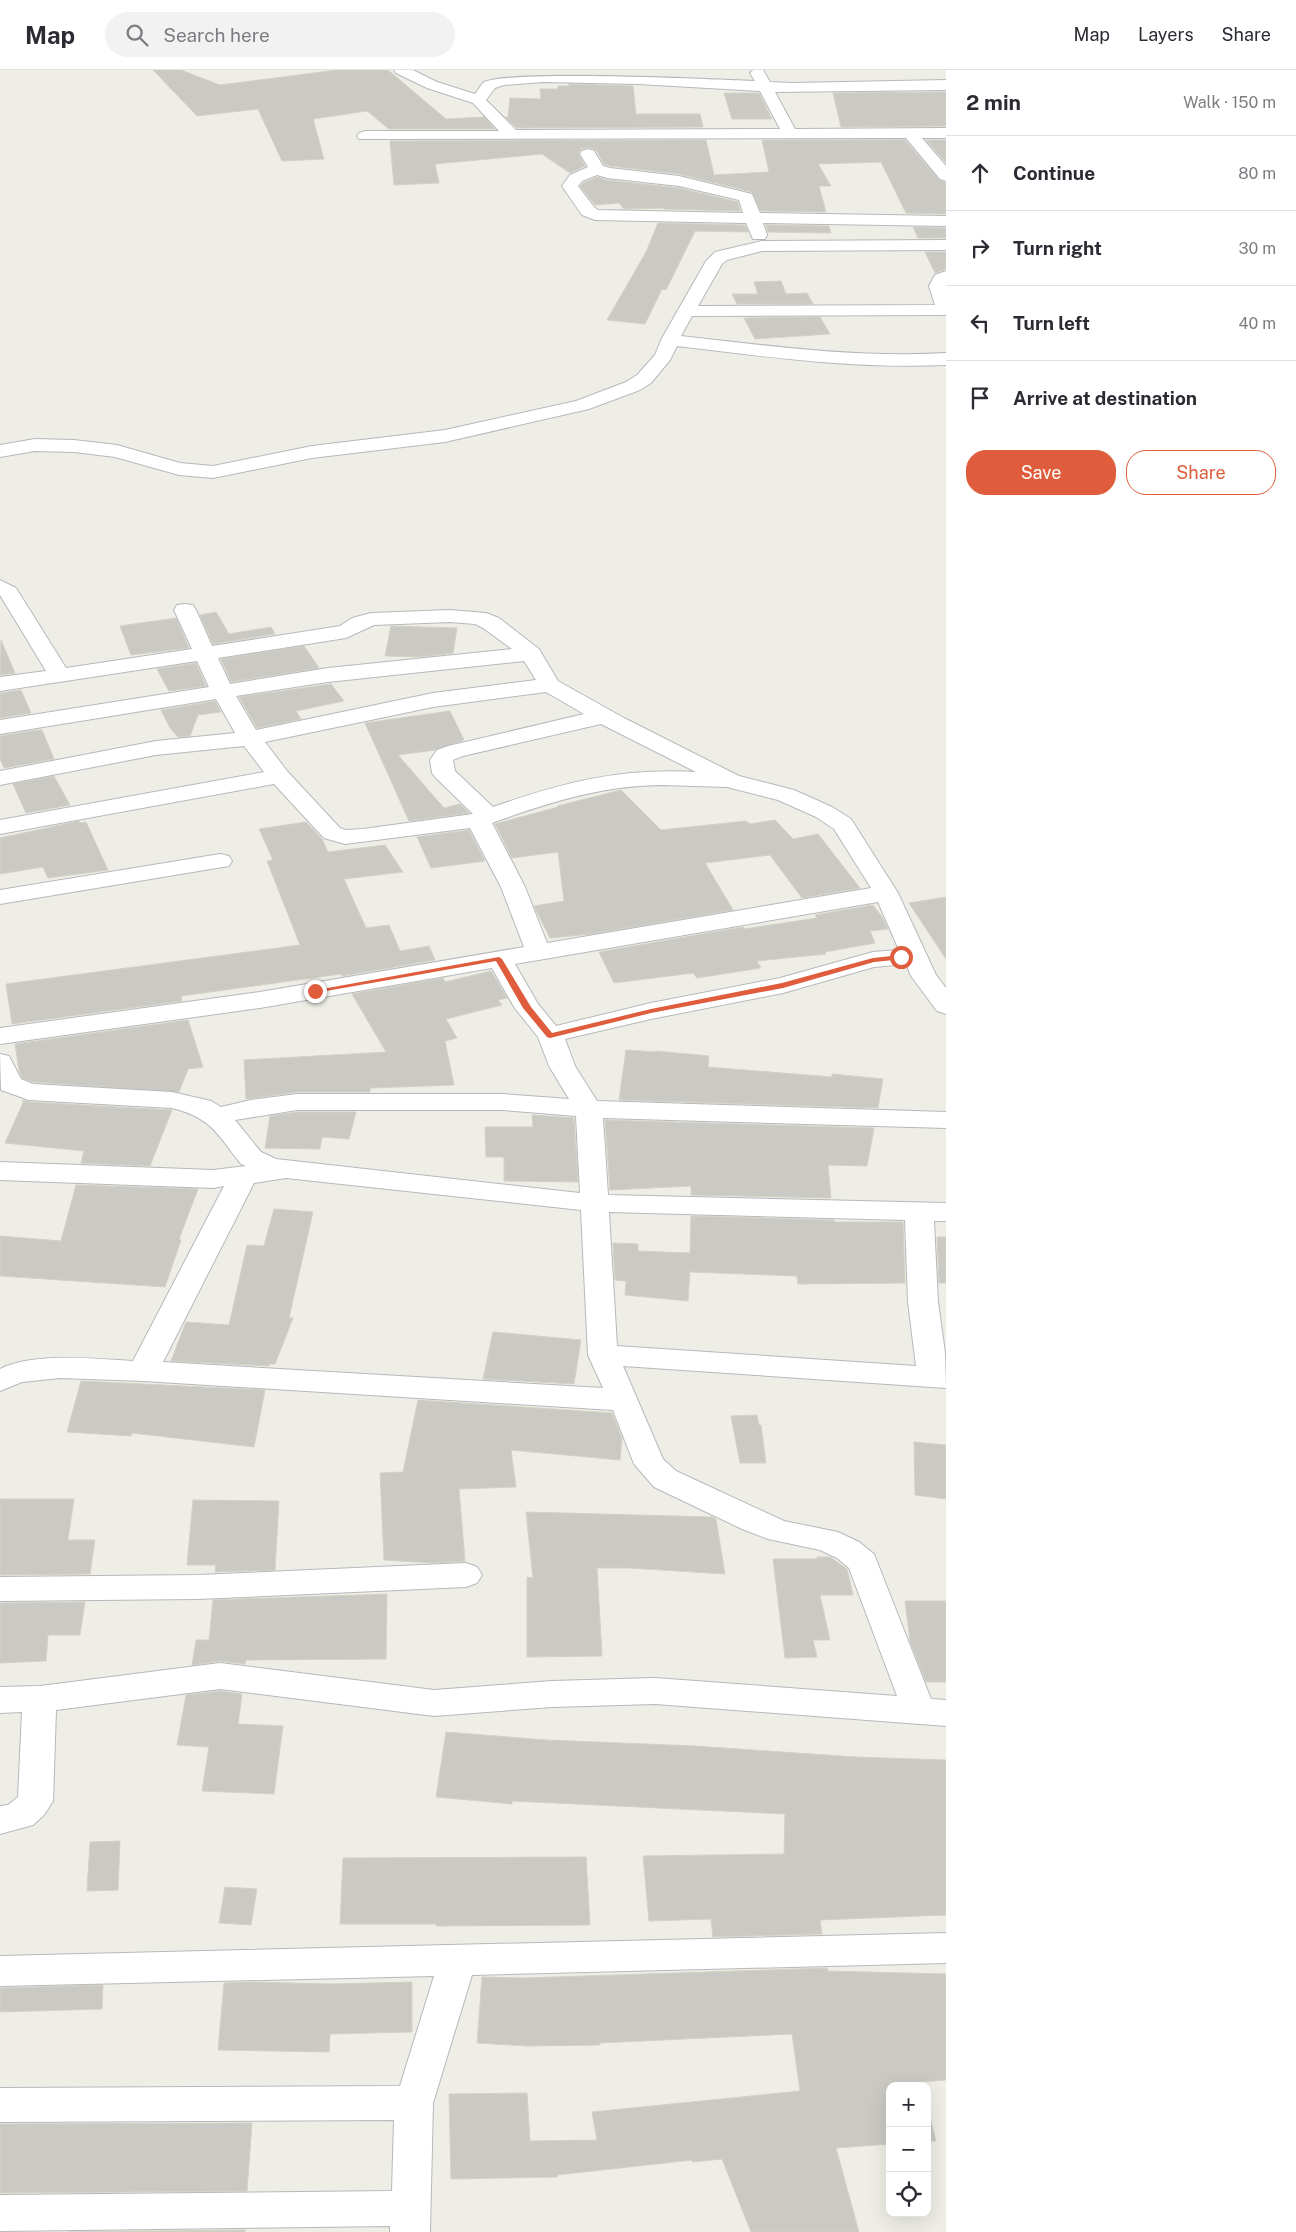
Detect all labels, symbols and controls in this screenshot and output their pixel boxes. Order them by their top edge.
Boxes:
search box [105,12,455,57]
text: Map [25,21,75,49]
icon: search [123,21,151,49]
text: Search here [163,24,270,46]
text: Map [1074,24,1110,45]
text: Layers [1138,24,1194,45]
text: Share [1222,24,1271,45]
text: 2 min [966,90,1021,115]
text: Walk · 150 m [1183,93,1276,112]
icon: ahead [966,159,994,187]
text: Continue [1013,162,1095,184]
text: 80 m [1238,164,1276,183]
icon: right [966,234,994,262]
text: Turn right [1013,237,1102,259]
text: 30 m [1239,239,1276,258]
icon: left [966,309,994,337]
text: Turn left [1013,312,1090,334]
text: 40 m [1238,314,1276,333]
icon: arrive [966,384,994,412]
text: Arrive at destination [1013,387,1197,409]
button: Save [966,450,1116,495]
button: Share [1126,450,1276,495]
route start [890,946,913,969]
route end [304,980,327,1003]
map controls [886,2082,931,2217]
button: + [886,2082,931,2127]
button: − [886,2127,931,2172]
button: locate [886,2172,931,2217]

